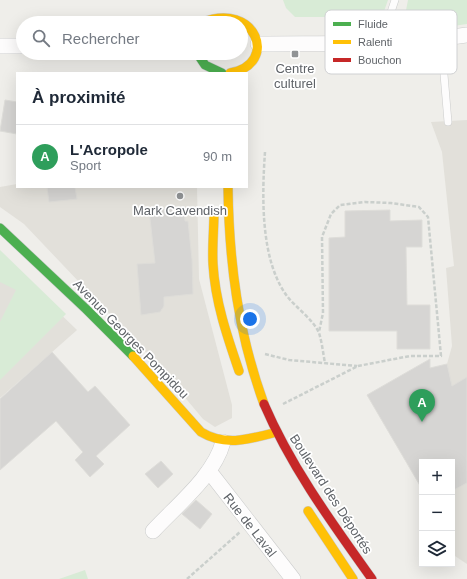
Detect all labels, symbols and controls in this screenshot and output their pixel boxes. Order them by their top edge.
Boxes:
legend [325,10,457,74]
search box [16,16,248,60]
text: Fluide [358,18,388,30]
icon: search [30,27,52,49]
text: Rechercher [62,30,140,47]
text: Ralenti [358,36,392,48]
marker: Centre culturel [290,49,300,59]
text: Bouchon [358,54,401,66]
place label: Centre culturel [274,61,316,91]
text: À proximité [32,88,126,107]
text: L'Acropole [70,141,148,158]
text: A [40,149,50,164]
text: 90 m [203,149,232,164]
text: Sport [70,158,101,173]
marker: Mark Cavendish [175,191,185,201]
place label: Mark Cavendish [133,203,227,218]
street label: Avenue Georges Pompidou [70,276,192,402]
your location [240,309,260,329]
pin: A [409,389,435,422]
street label: Boulevard des Déportés [287,431,376,557]
map controls [419,459,455,567]
button: + [419,459,455,495]
street label: Rue de Laval [221,490,280,560]
button: − [419,495,455,531]
button: layers [419,531,455,567]

